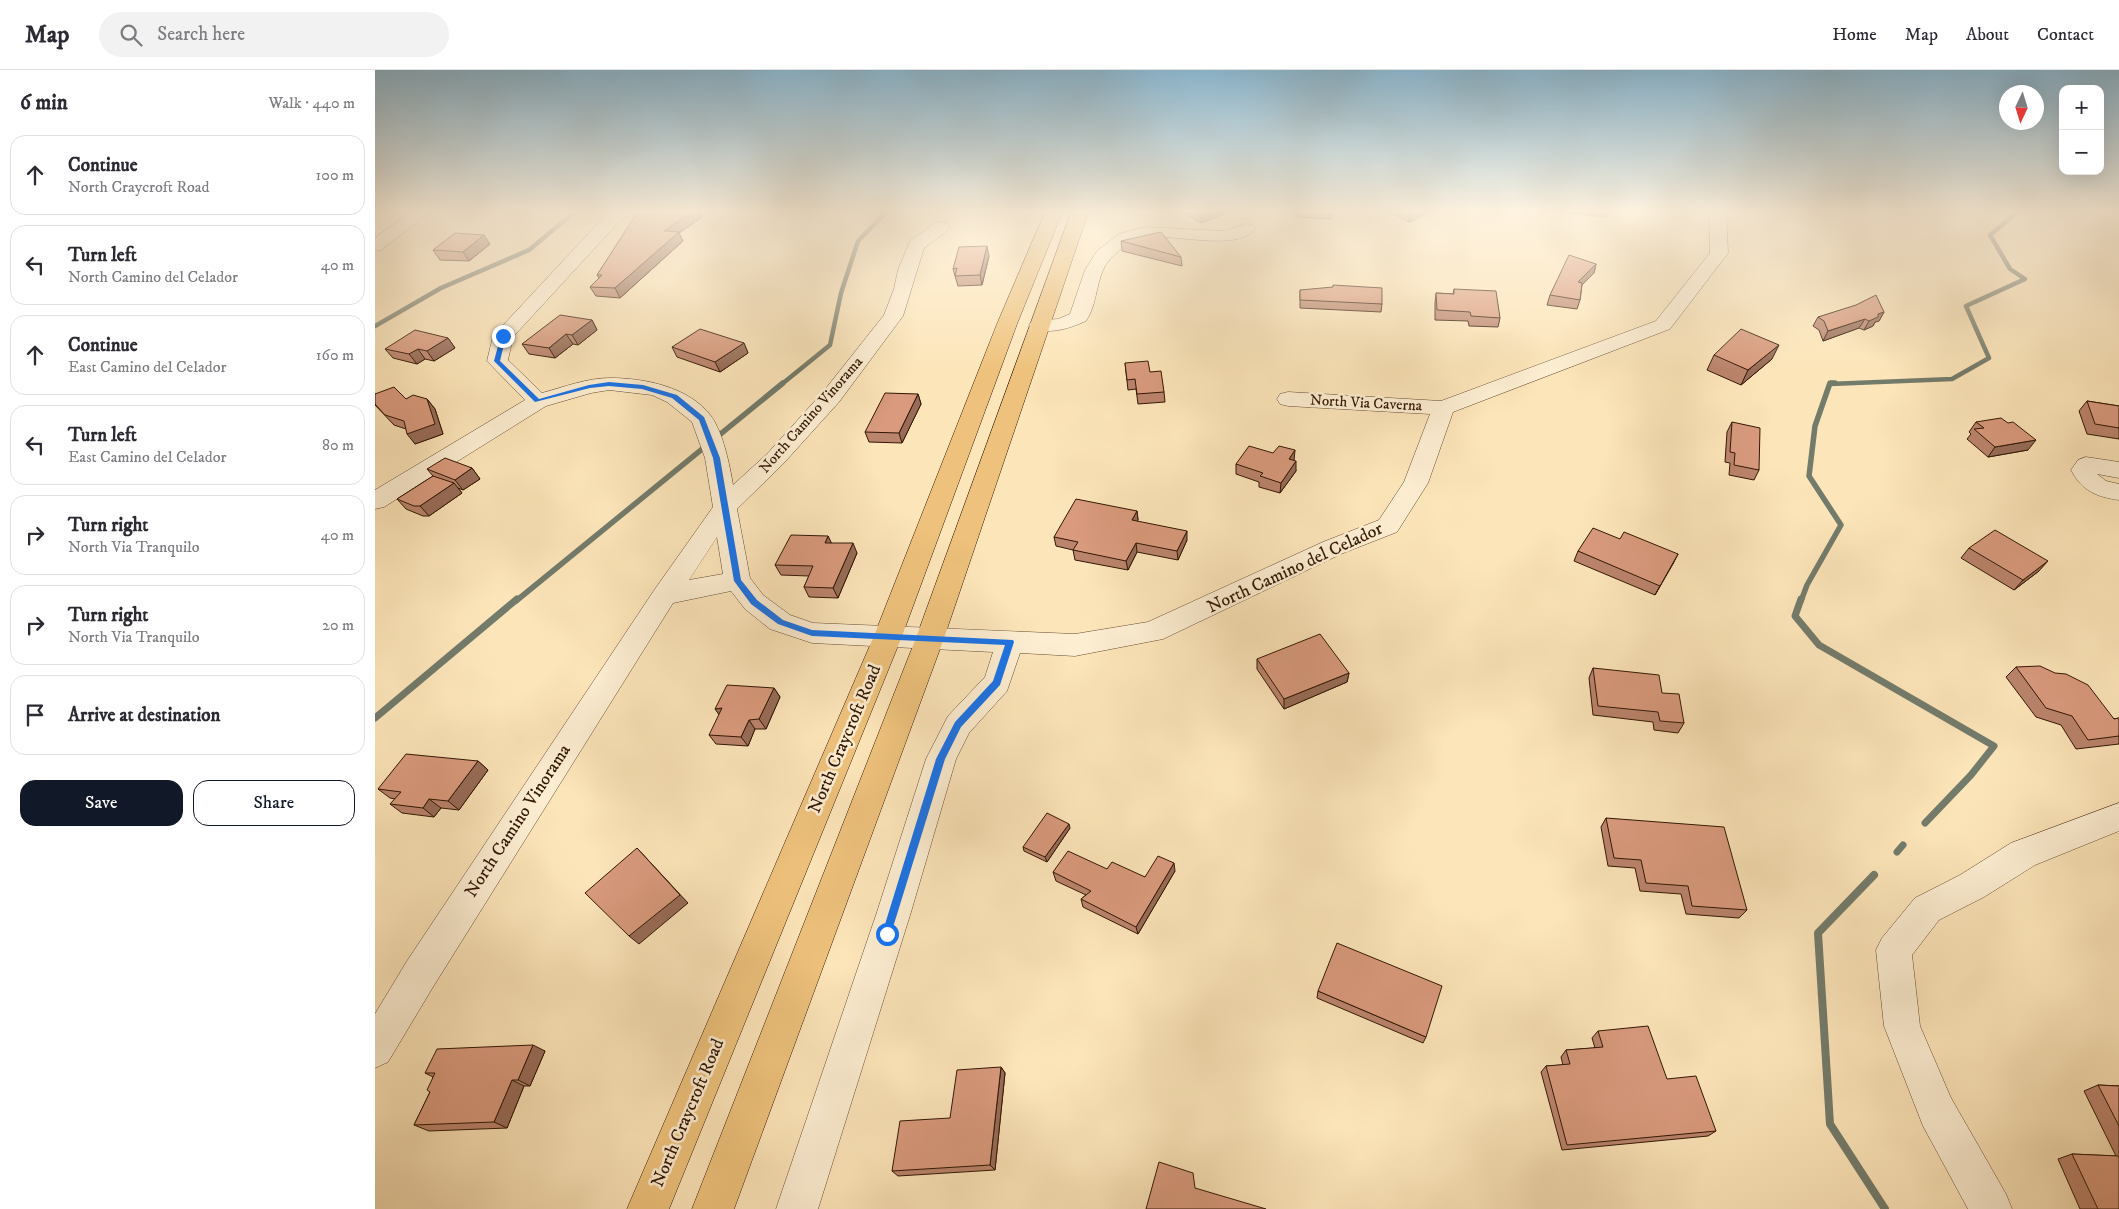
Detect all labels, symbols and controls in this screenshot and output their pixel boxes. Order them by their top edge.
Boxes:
search box [99,12,449,57]
text: Map [25,20,69,50]
icon: search [117,21,145,49]
text: Search here [157,23,245,46]
text: Home [1832,24,1877,46]
text: Map [1905,24,1938,46]
text: About [1966,24,2009,46]
text: Contact [2037,24,2094,46]
north arrow [1999,85,2044,130]
map controls [2059,85,2104,175]
button: + [2059,85,2104,130]
text: 6 min [20,90,68,116]
text: Walk · 440 m [269,93,355,113]
button: − [2059,130,2104,175]
text: Continue [68,154,138,177]
icon: ahead [21,161,49,189]
text: 100 m [316,165,354,185]
text: North Craycroft Road [68,177,210,197]
text: Turn left [68,244,137,267]
icon: left [21,251,49,279]
text: 40 m [321,255,354,275]
text: North Camino del Celador [68,267,238,287]
route end [492,325,515,348]
text: Continue [68,334,138,357]
icon: ahead [21,341,49,369]
text: 160 m [316,345,354,365]
street label: North Camino Vinorama [755,352,867,477]
text: East Camino del Celador [68,357,227,377]
street label: North Via Caverna [1309,391,1423,415]
text: Turn left [68,424,137,447]
icon: left [21,431,49,459]
text: 80 m [322,435,354,455]
text: East Camino del Celador [68,447,227,467]
text: Turn right [68,514,148,537]
street label: North Camino del Celador [1204,518,1387,618]
icon: right [21,521,49,549]
text: 40 m [321,525,354,545]
text: North Via Tranquilo [68,537,200,557]
text: Turn right [68,604,148,627]
icon: right [21,611,49,639]
text: 20 m [322,615,354,635]
text: North Via Tranquilo [68,627,200,647]
street label: North Craycroft Road [804,661,886,817]
icon: arrive [21,701,49,729]
text: Arrive at destination [68,704,220,727]
street label: North Camino Vinorama [460,740,576,902]
button: Save [20,780,183,826]
button: Share [193,780,355,826]
route start [876,923,899,946]
street label: North Craycroft Road [647,1035,729,1191]

